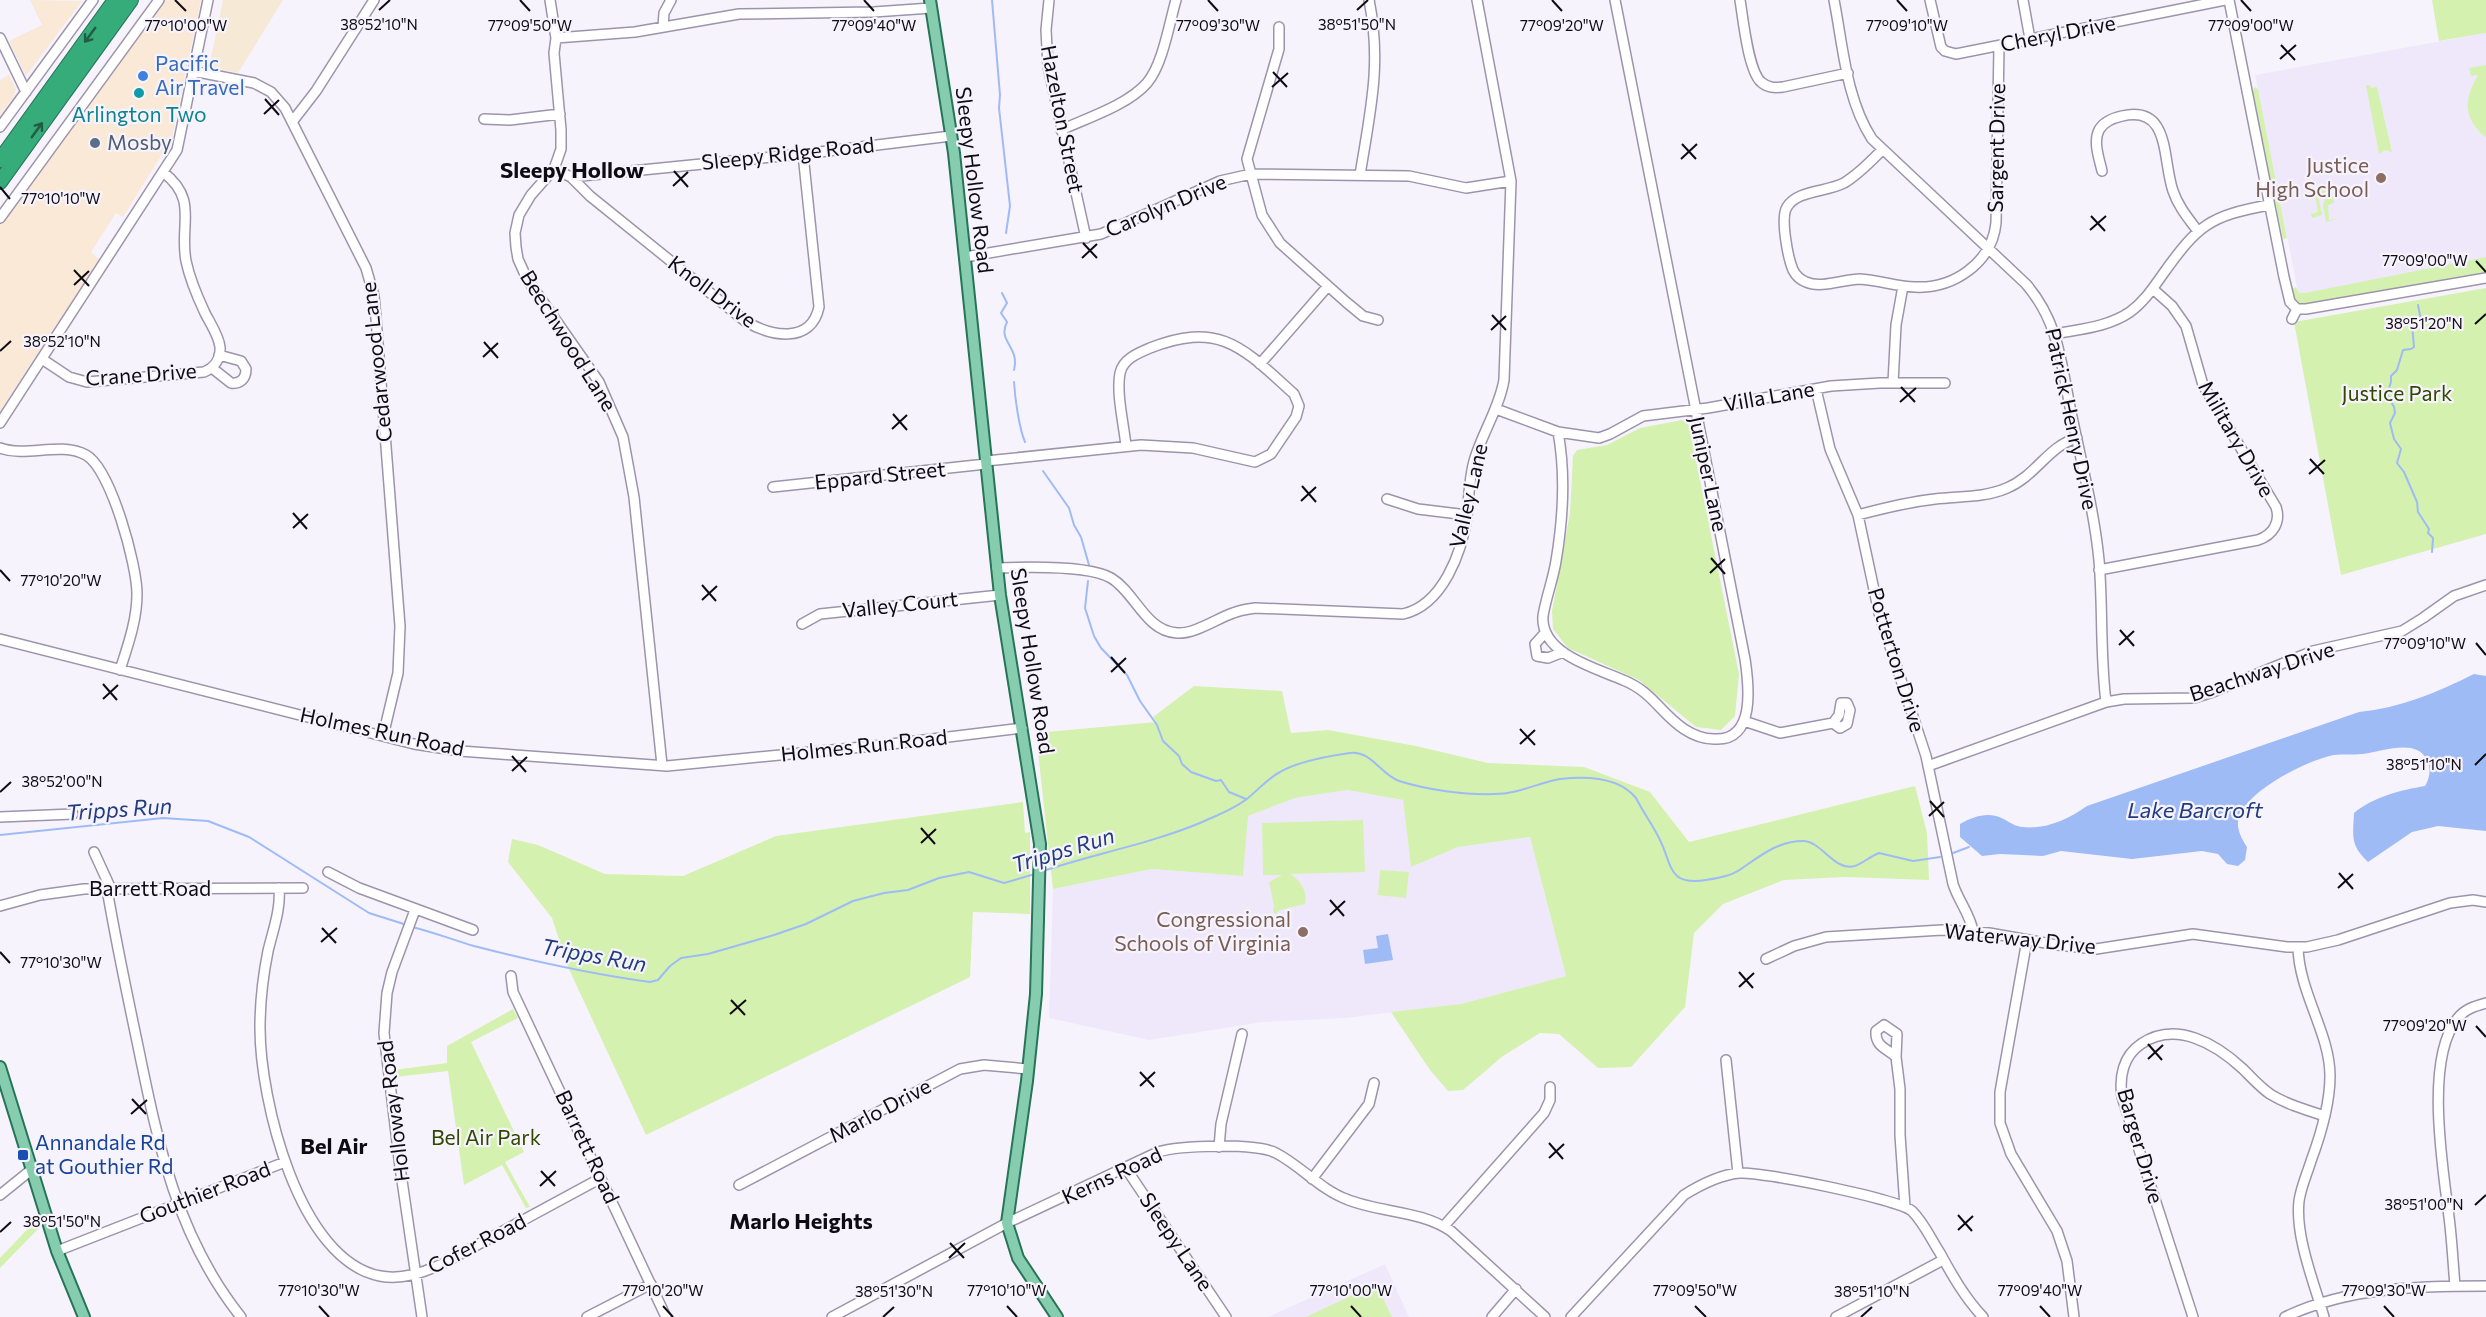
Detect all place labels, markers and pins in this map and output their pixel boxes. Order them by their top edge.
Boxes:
place label: Pacific Air Travel [155,50,245,99]
marker: Pacific Air Travel [136,69,150,83]
marker: Arlington Two [132,86,146,100]
place label: Arlington Two [71,101,207,126]
place label: Mosby [107,129,172,154]
marker: Mosby [88,136,102,150]
place label: Justice High School [2255,152,2369,201]
marker: Justice High School [2374,171,2388,185]
place label: Congressional Schools of Virginia [1114,906,1291,955]
marker: Congressional Schools of Virginia [1296,925,1310,939]
place label: Annandale Rd at Gouthier Rd [35,1129,173,1178]
marker: Annandale Rd at Gouthier Rd [16,1148,30,1162]

